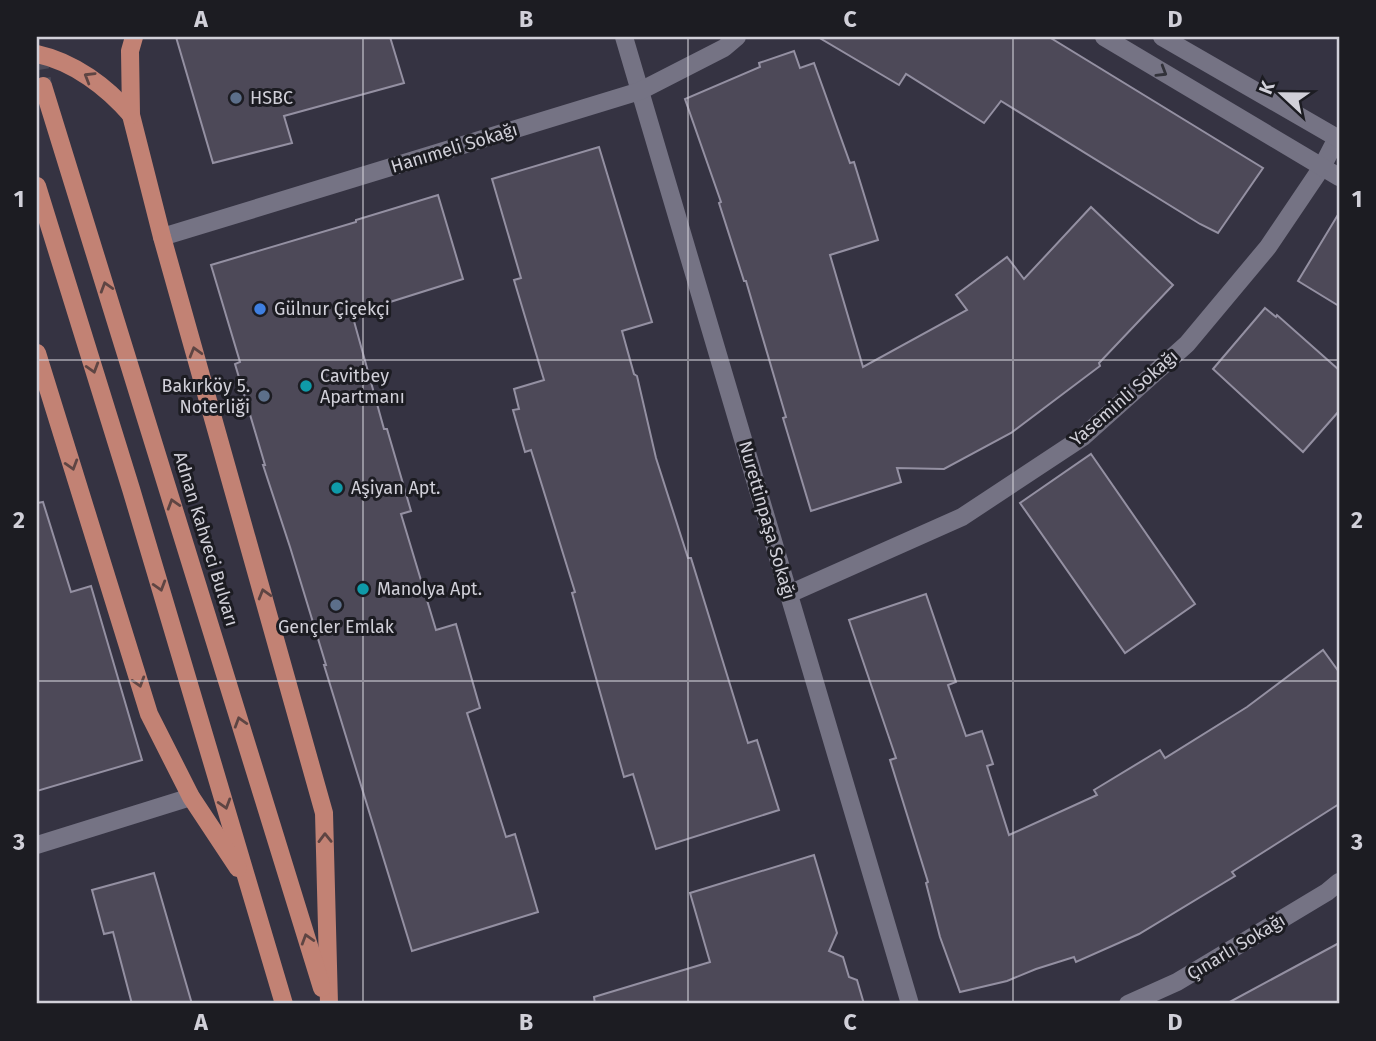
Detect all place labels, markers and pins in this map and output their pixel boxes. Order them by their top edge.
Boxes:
place label: HSBC [250,87,293,109]
marker: HSBC [228,90,244,106]
place label: Gülnur Çiçekçi [274,298,390,320]
marker: Gülnur Çiçekçi [252,301,268,317]
place label: Cavitbey Apartmanı [320,365,405,408]
place label: Bakırköy 5. Noterliği [162,375,250,418]
marker: Cavitbey Apartmanı [298,378,314,394]
marker: Bakırköy 5. Noterliği [256,388,272,404]
place label: Aşiyan Apt. [351,477,440,499]
marker: Aşiyan Apt. [329,480,345,496]
place label: Manolya Apt. [377,578,482,600]
marker: Manolya Apt. [355,581,371,597]
marker: Gençler Emlak [328,597,344,613]
place label: Gençler Emlak [278,616,395,638]

